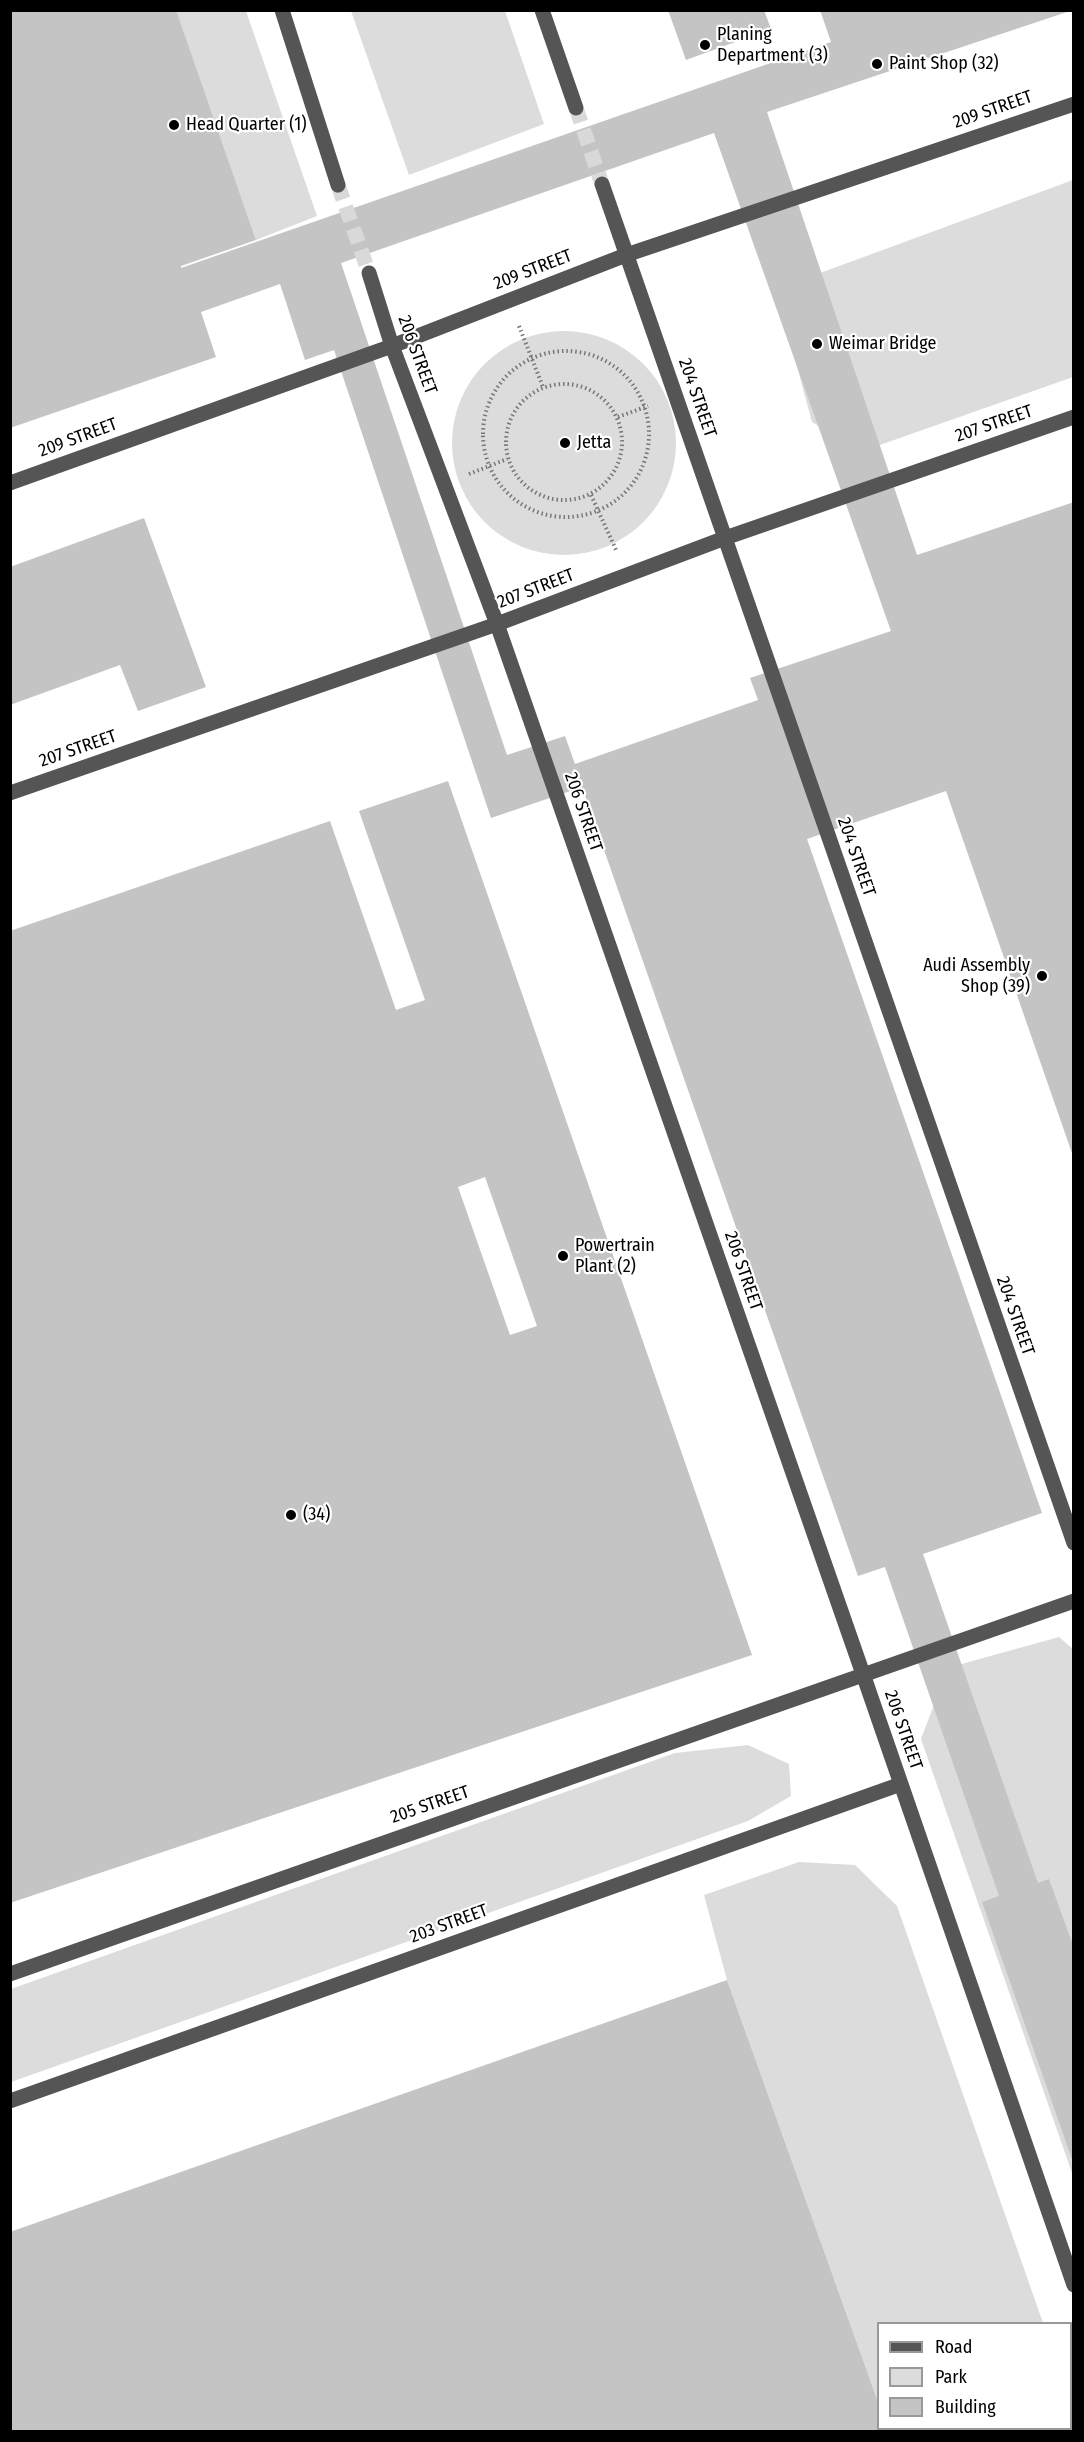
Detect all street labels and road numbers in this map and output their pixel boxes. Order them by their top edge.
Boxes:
street label: 209 STREET [951,86,1035,134]
street label: 209 STREET [491,245,575,295]
street label: 206 STREET [393,313,441,397]
street label: 204 STREET [673,356,721,440]
street label: 207 STREET [952,401,1036,447]
street label: 209 STREET [36,414,120,462]
street label: 207 STREET [495,565,577,613]
street label: 207 STREET [36,726,120,772]
street label: 206 STREET [559,770,607,854]
street label: 204 STREET [832,815,880,899]
street label: 206 STREET [719,1229,767,1313]
street label: 204 STREET [991,1274,1039,1358]
street label: 206 STREET [879,1688,927,1772]
street label: 205 STREET [388,1781,472,1829]
street label: 203 STREET [407,1900,491,1948]

